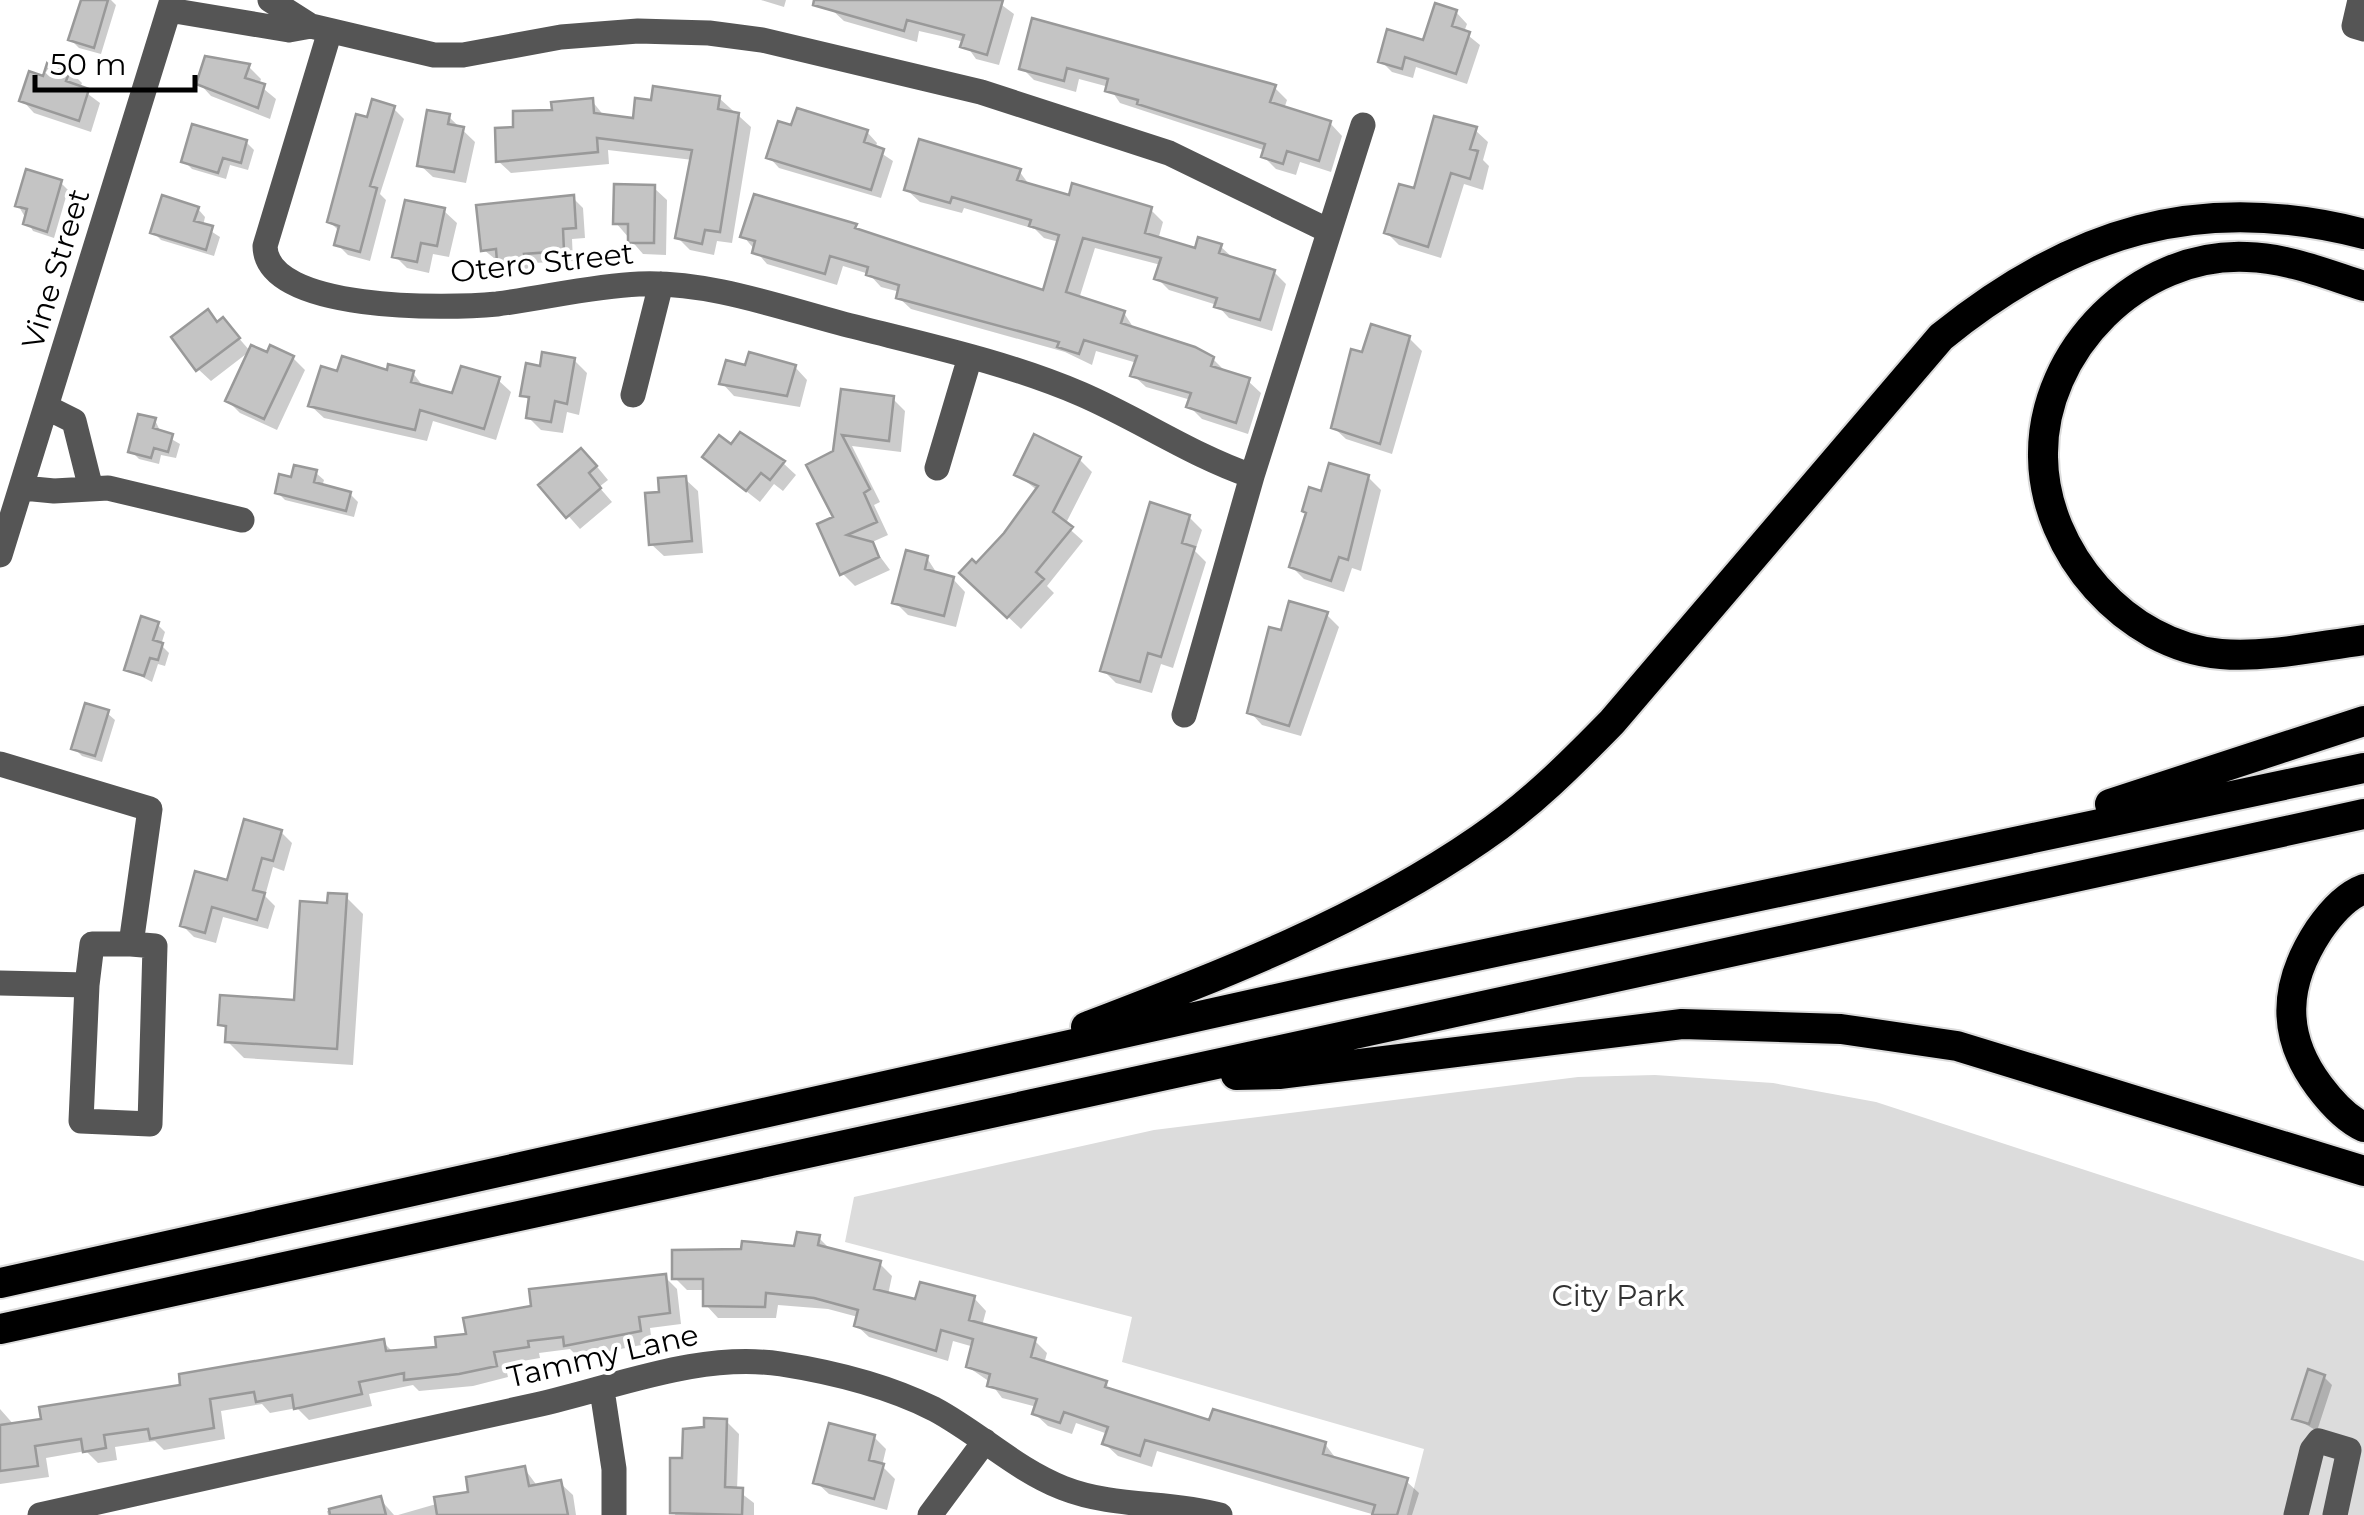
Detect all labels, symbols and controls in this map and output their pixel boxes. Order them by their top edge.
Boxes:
scale bar [35,30,195,92]
text: 50 m [50,46,127,83]
street label: Vine Street [14,184,97,353]
street label: Otero Street [448,234,635,291]
park label: City Park [1552,1277,1684,1314]
street label: Tammy Lane [504,1316,702,1395]

